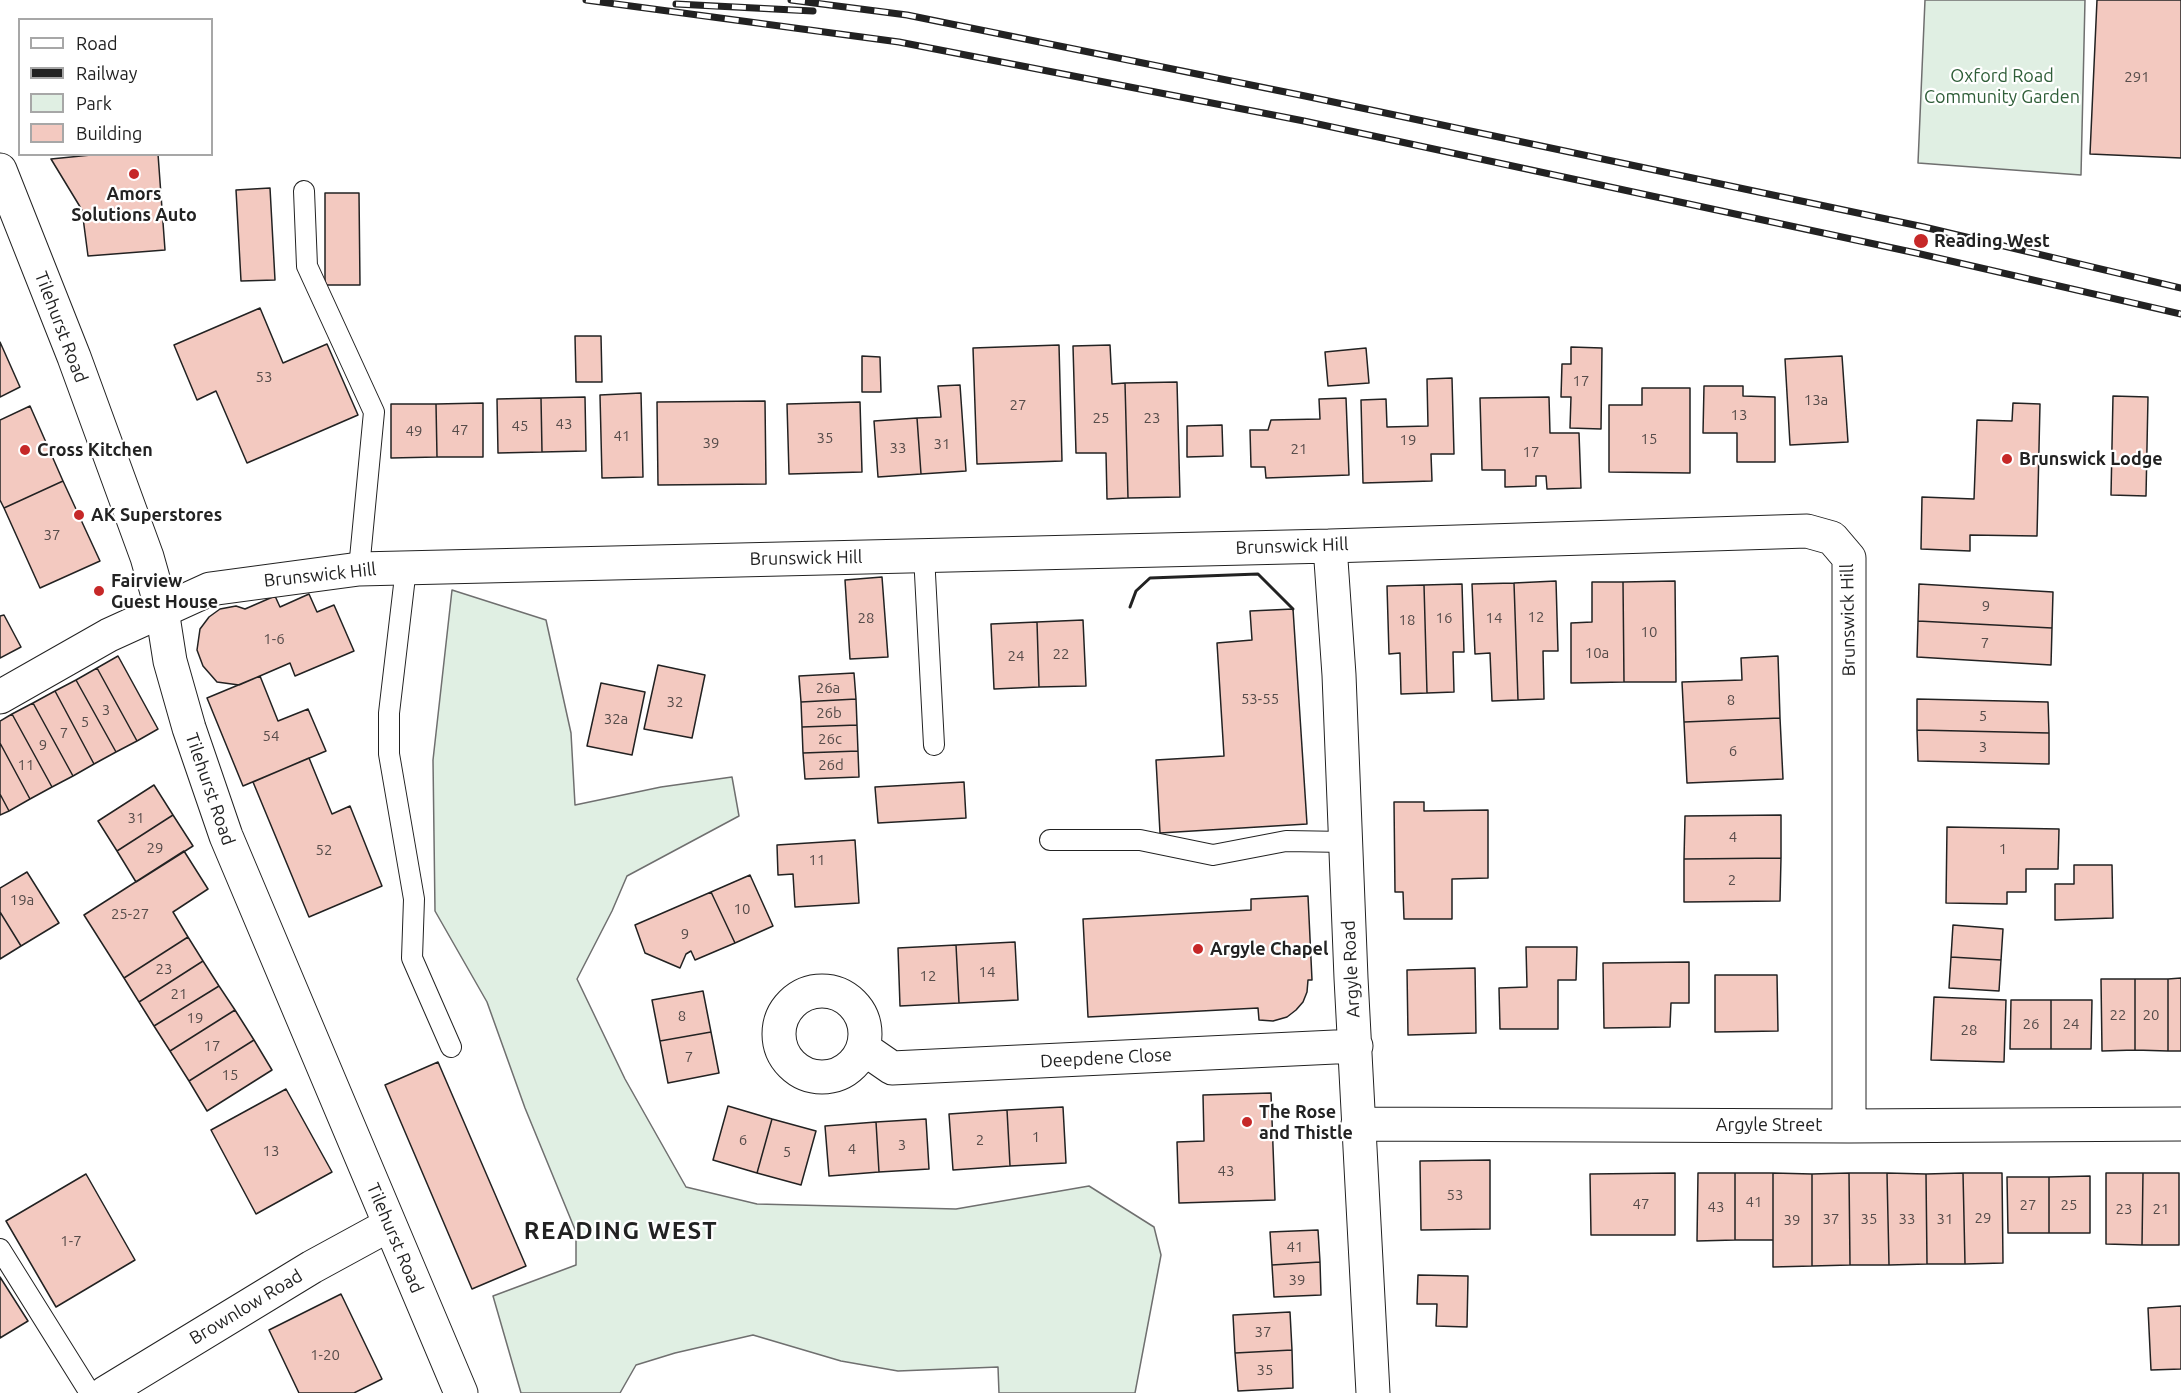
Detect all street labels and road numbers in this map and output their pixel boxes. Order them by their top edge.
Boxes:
street label: Tilehurst Road [30,268,92,386]
street label: Brunswick Hill [1235,533,1349,559]
street label: Brunswick Hill [749,546,863,570]
street label: Brunswick Hill [263,558,377,592]
street label: Brunswick Hill [1836,563,1860,677]
street label: Tilehurst Road [181,730,239,848]
street label: Argyle Road [1338,920,1364,1018]
street label: Deepdene Close [1040,1044,1172,1072]
street label: Argyle Street [1716,1114,1822,1136]
street label: Tilehurst Road [362,1180,428,1296]
street label: Brownlow Road [186,1265,306,1349]

